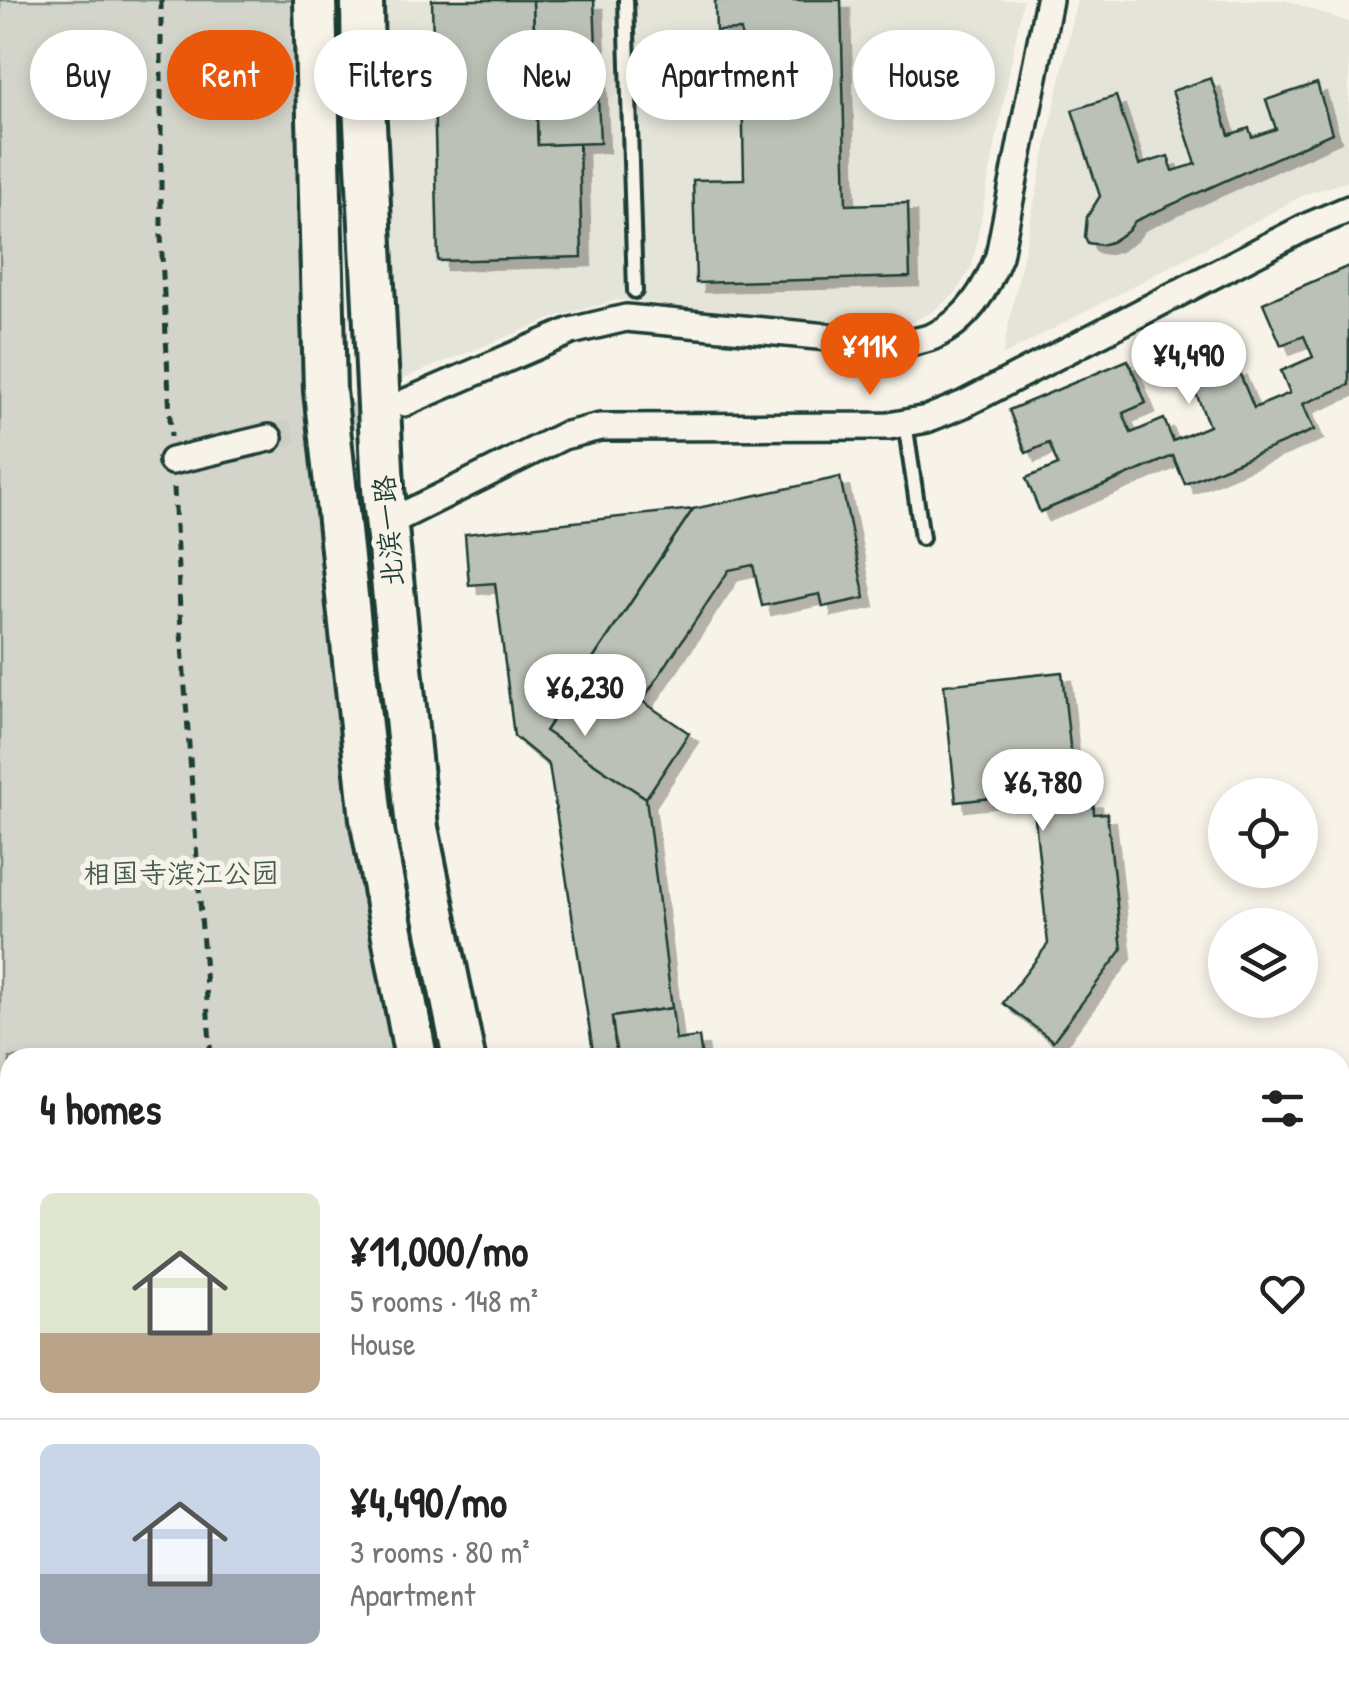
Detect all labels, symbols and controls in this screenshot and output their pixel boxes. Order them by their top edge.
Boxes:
chip: Buy [30,30,147,120]
chip: Rent [167,30,294,120]
chip: Filters [314,30,467,120]
chip: New [487,30,606,120]
chip: Apartment [626,30,833,120]
chip: House [853,30,995,120]
pin: ¥11K [811,313,929,398]
pin: ¥4,490 [1108,322,1270,407]
text: ¥11K [843,324,897,367]
text: ¥4,490 [1153,333,1225,376]
street label: 北滨一路 [364,474,412,588]
pin: ¥6,230 [504,654,666,739]
text: ¥6,230 [546,665,624,708]
pin: ¥6,780 [962,749,1124,834]
text: ¥6,780 [1004,760,1082,803]
map controls [1208,778,1318,1018]
button: locate [1208,778,1318,888]
park label: 相国寺滨江公园 [83,854,279,892]
button: layers [1208,908,1318,1018]
text: 4 homes [40,1080,161,1137]
icon: filters [1255,1081,1310,1136]
text: ¥11,000/mo [350,1222,528,1279]
icon: home [120,1233,240,1353]
icon: heart [1255,1266,1310,1321]
text: 5 rooms · 148 m² [350,1279,538,1322]
text: House [350,1322,416,1365]
text: ¥4,490/mo [350,1473,507,1530]
icon: home [120,1484,240,1604]
icon: heart [1255,1517,1310,1572]
text: 3 rooms · 80 m² [350,1530,530,1573]
text: Apartment [350,1573,475,1616]

